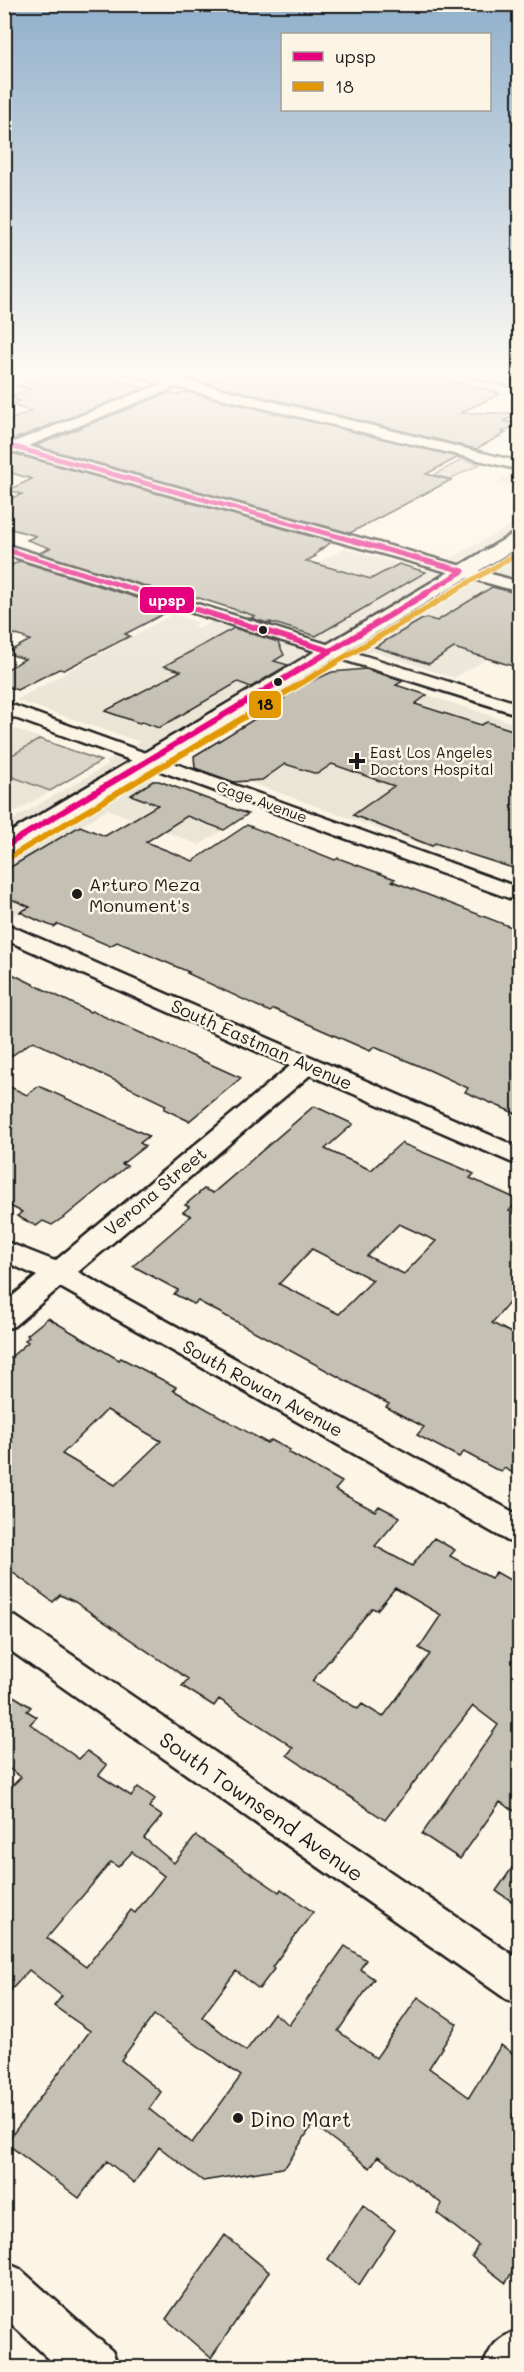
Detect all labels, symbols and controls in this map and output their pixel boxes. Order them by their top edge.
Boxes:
legend [281,33,491,111]
text: upsp [335,44,376,68]
text: 18 [335,74,354,98]
line badge: upsp [139,586,195,614]
text: upsp [148,589,186,610]
unlabelled marker [257,624,269,636]
unlabelled marker [272,676,284,688]
line badge: 18 [248,690,282,719]
text: 18 [256,693,274,714]
place label: East Los Angeles Doctors Hospital [370,742,494,779]
marker: East Los Angeles Doctors Hospital [348,752,366,770]
street label: Gage Avenue [214,775,310,827]
place label: Arturo Meza Monument's [89,872,200,917]
marker: Arturo Meza Monument's [70,887,84,901]
street label: South Eastman Avenue [167,993,357,1095]
street label: Verona Street [99,1141,211,1241]
street label: South Rowan Avenue [179,1334,347,1442]
street label: South Townsend Avenue [155,1725,369,1887]
place label: Dino Mart [250,2105,351,2132]
marker: Dino Mart [231,2111,245,2125]

